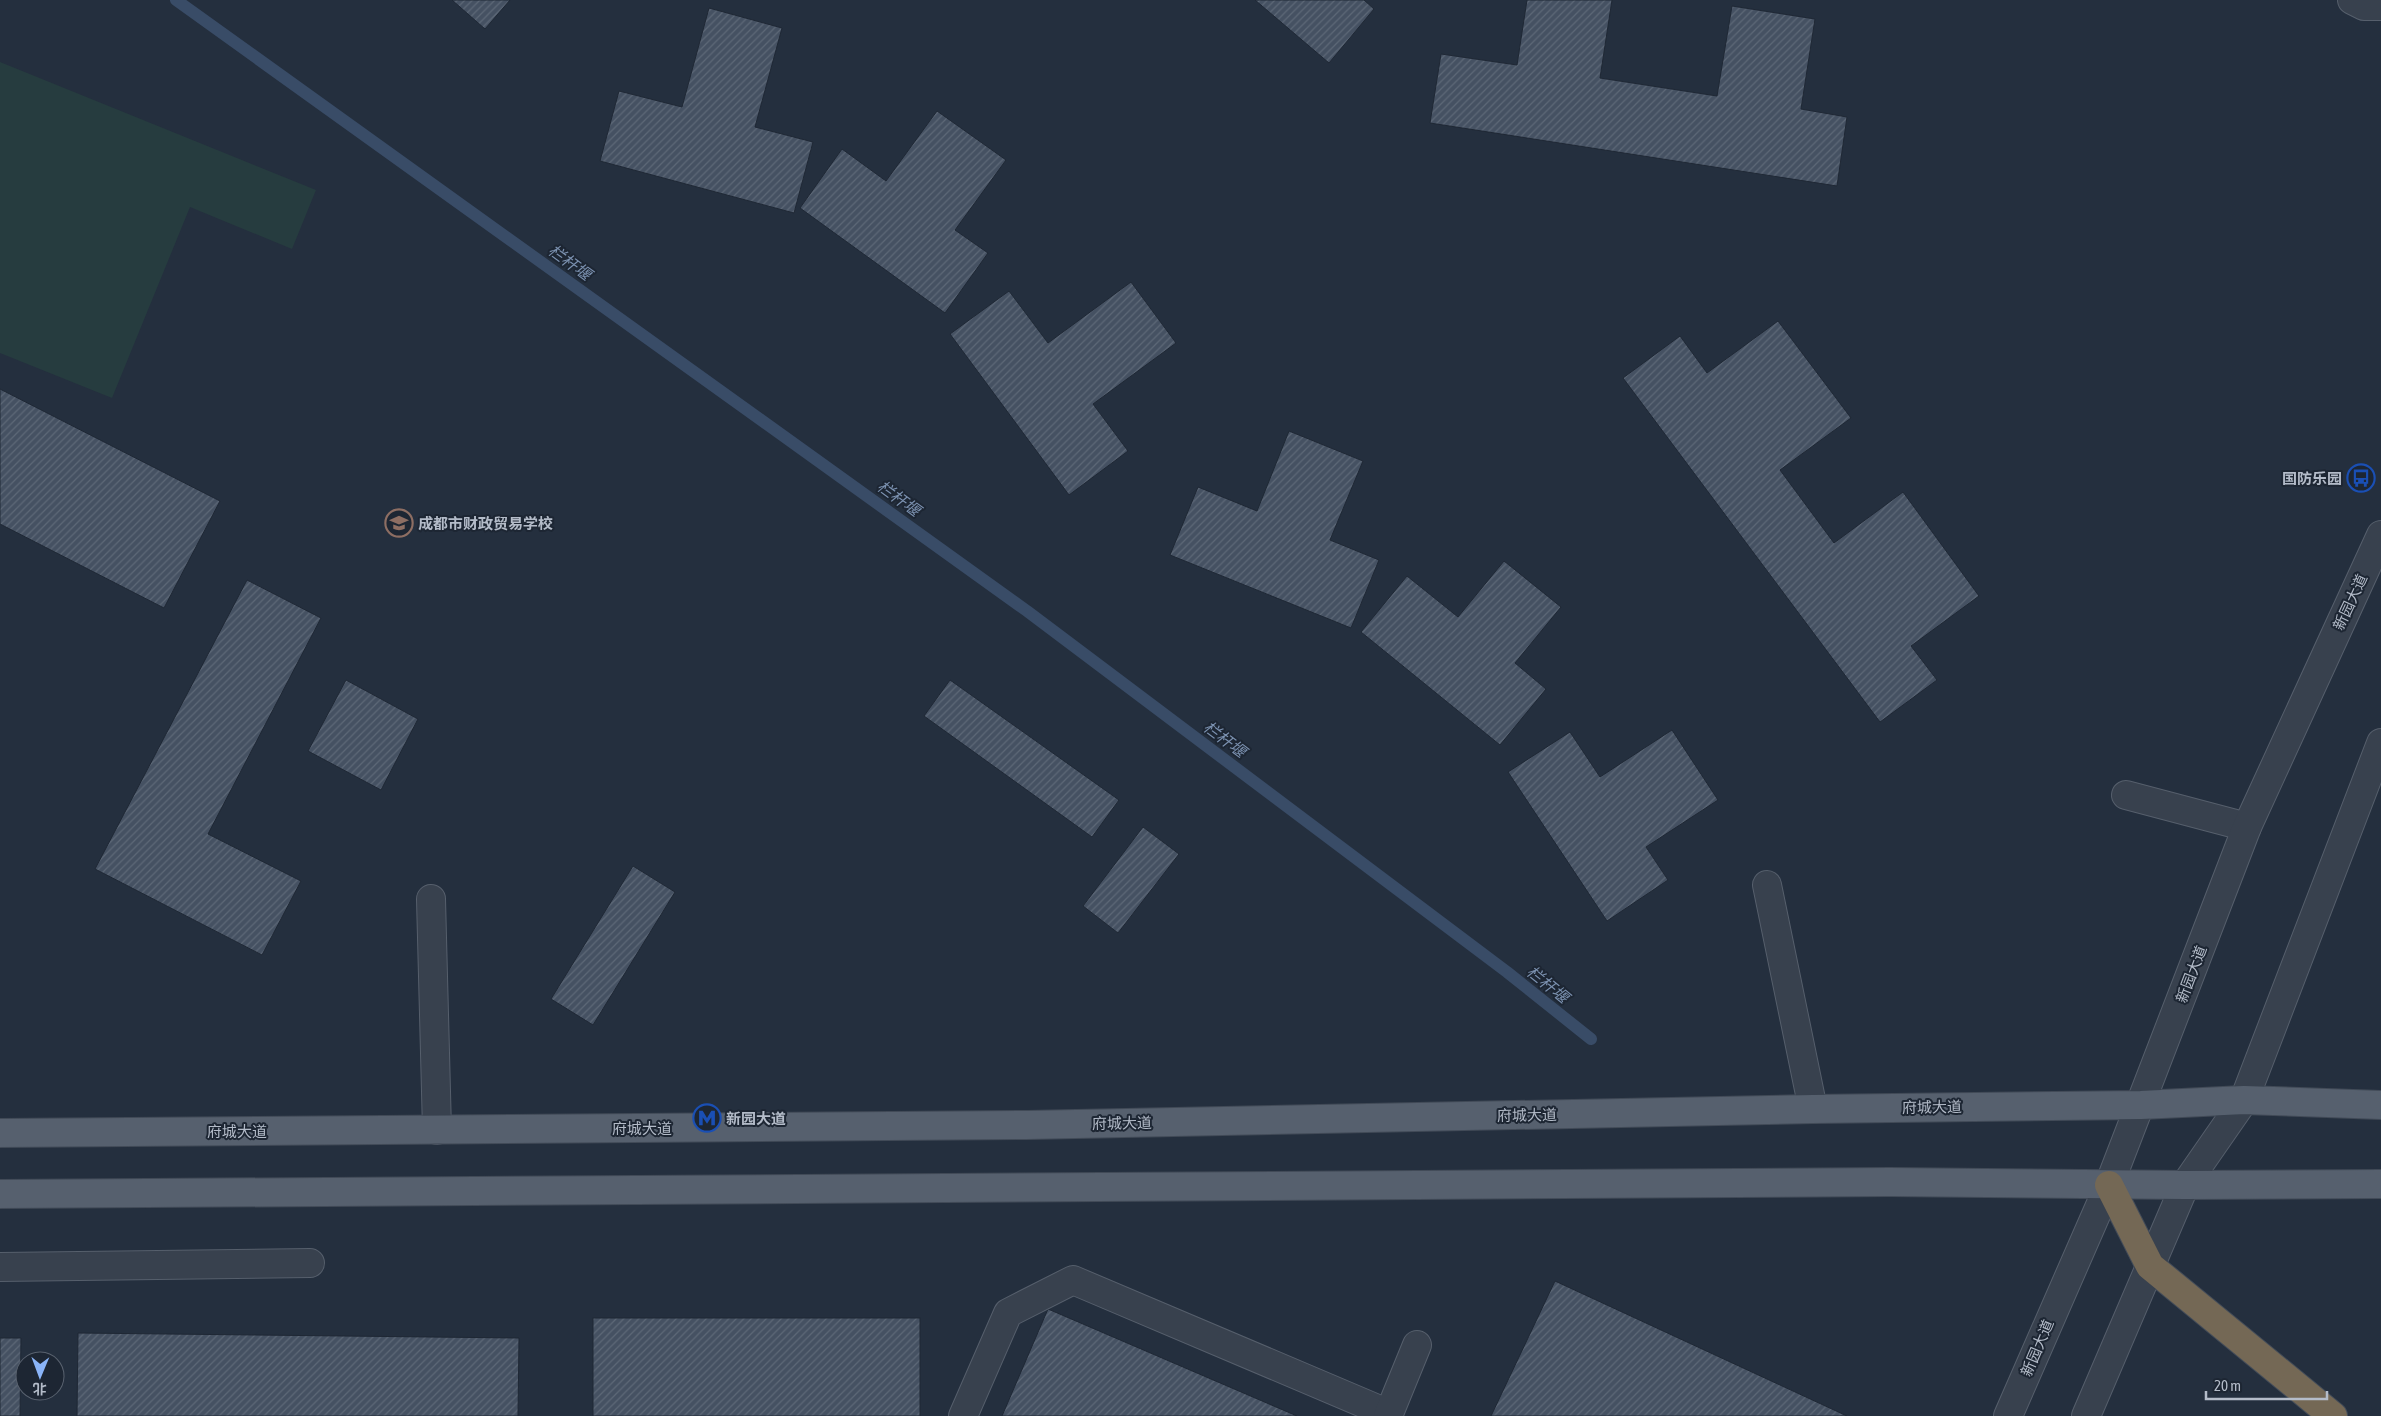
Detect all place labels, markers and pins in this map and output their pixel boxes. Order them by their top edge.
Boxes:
bus stop icon: 国防乐园 [2346,463,2376,493]
place label: 国防乐园 [2282,470,2342,487]
school or university icon: 成都市财政贸易学校 [384,508,414,538]
place label: 成都市财政贸易学校 [418,515,553,532]
metro station icon: 新园大道 [692,1103,722,1133]
place label: 新园大道 [726,1110,786,1127]

